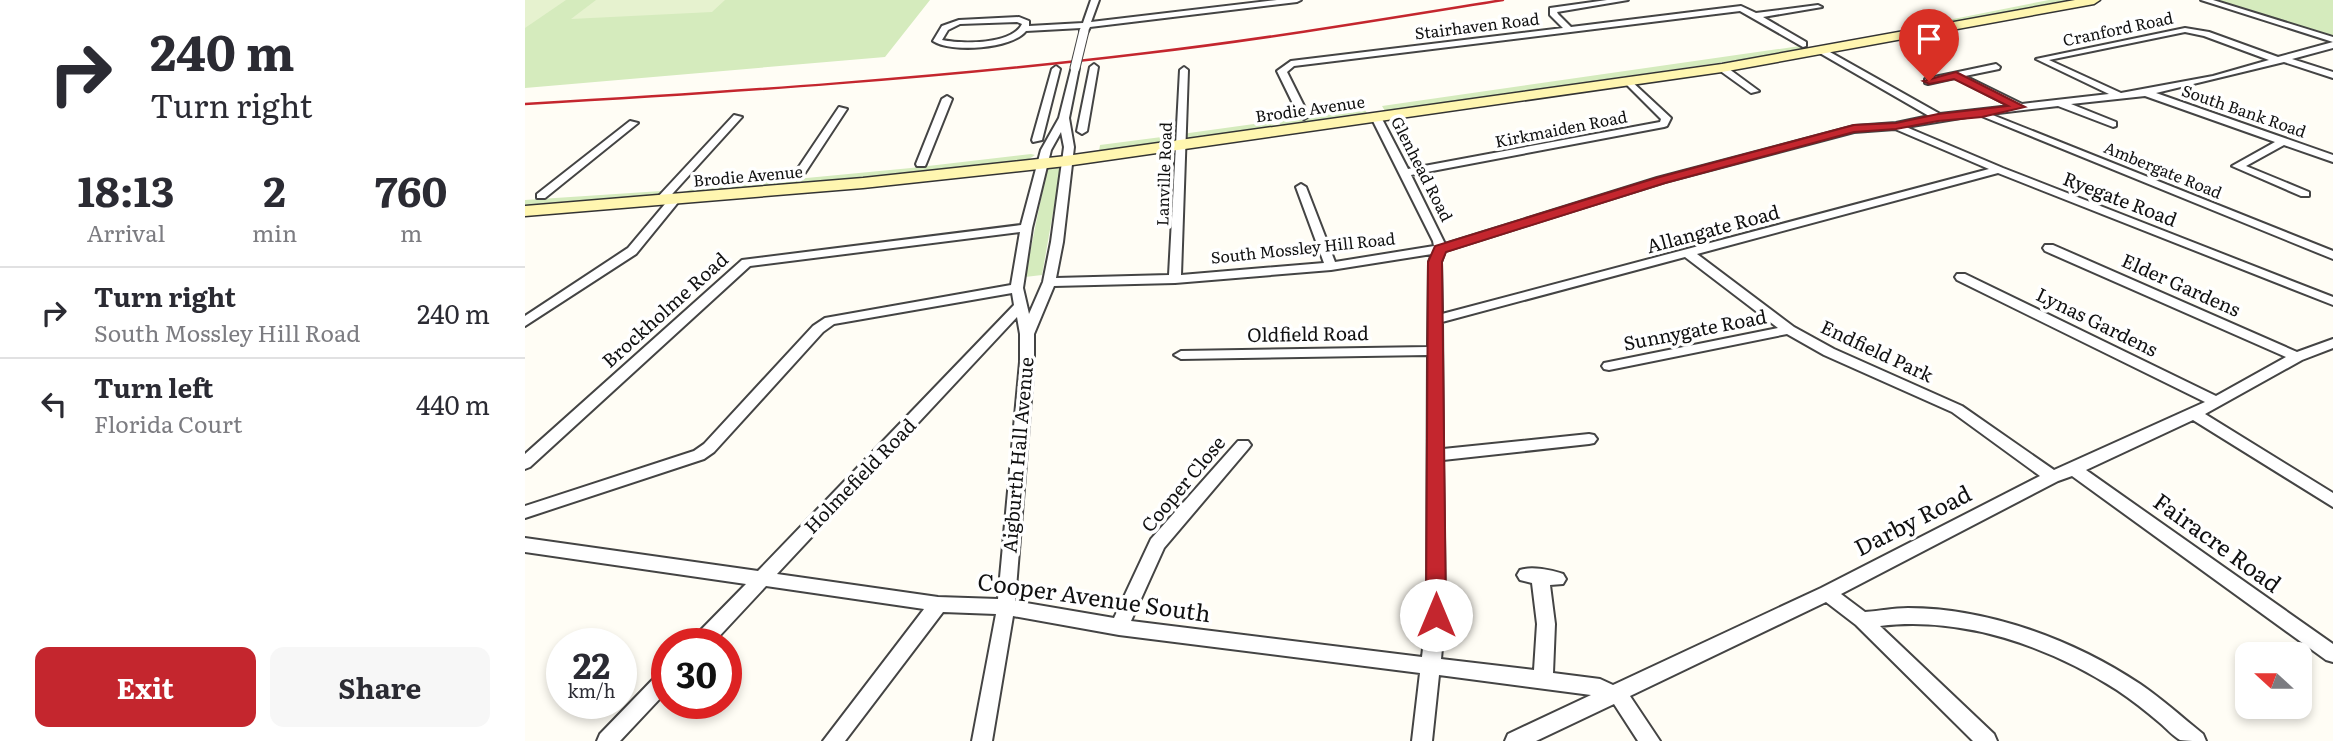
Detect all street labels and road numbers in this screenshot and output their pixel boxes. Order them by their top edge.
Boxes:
street label: Stairhaven Road [1413,5,1541,45]
street label: Cranford Road [2060,5,2175,51]
street label: South Bank Road [2179,78,2310,143]
street label: Brodie Avenue [1254,88,1366,128]
street label: Kirkmaiden Road [1493,103,1629,153]
street label: Glenhead Road [1386,112,1460,225]
street label: Lanville Road [1149,121,1177,227]
street label: Ambergate Road [2101,134,2226,204]
street label: Brodie Avenue [692,158,804,192]
street label: Ryegate Road [2059,163,2182,233]
street label: Allangate Road [1643,197,1783,259]
street label: South Mossley Hill Road [1210,225,1396,269]
street label: Brockholme Road [595,245,734,374]
street label: Elder Gardens [2118,245,2246,323]
street label: Lynas Gardens [2032,280,2163,363]
street label: Sunnygate Road [1621,301,1769,357]
street label: Endfield Park [1817,312,1939,389]
street label: Oldfield Road [1247,318,1369,348]
street label: Aigburth Hall Avenue [994,356,1040,554]
street label: Holmefield Road [797,411,922,539]
street label: Cooper Close [1134,429,1231,538]
street label: Darby Road [1848,475,1977,563]
street label: Fairacre Road [2147,483,2289,599]
street label: Cooper Avenue South [976,563,1213,629]

